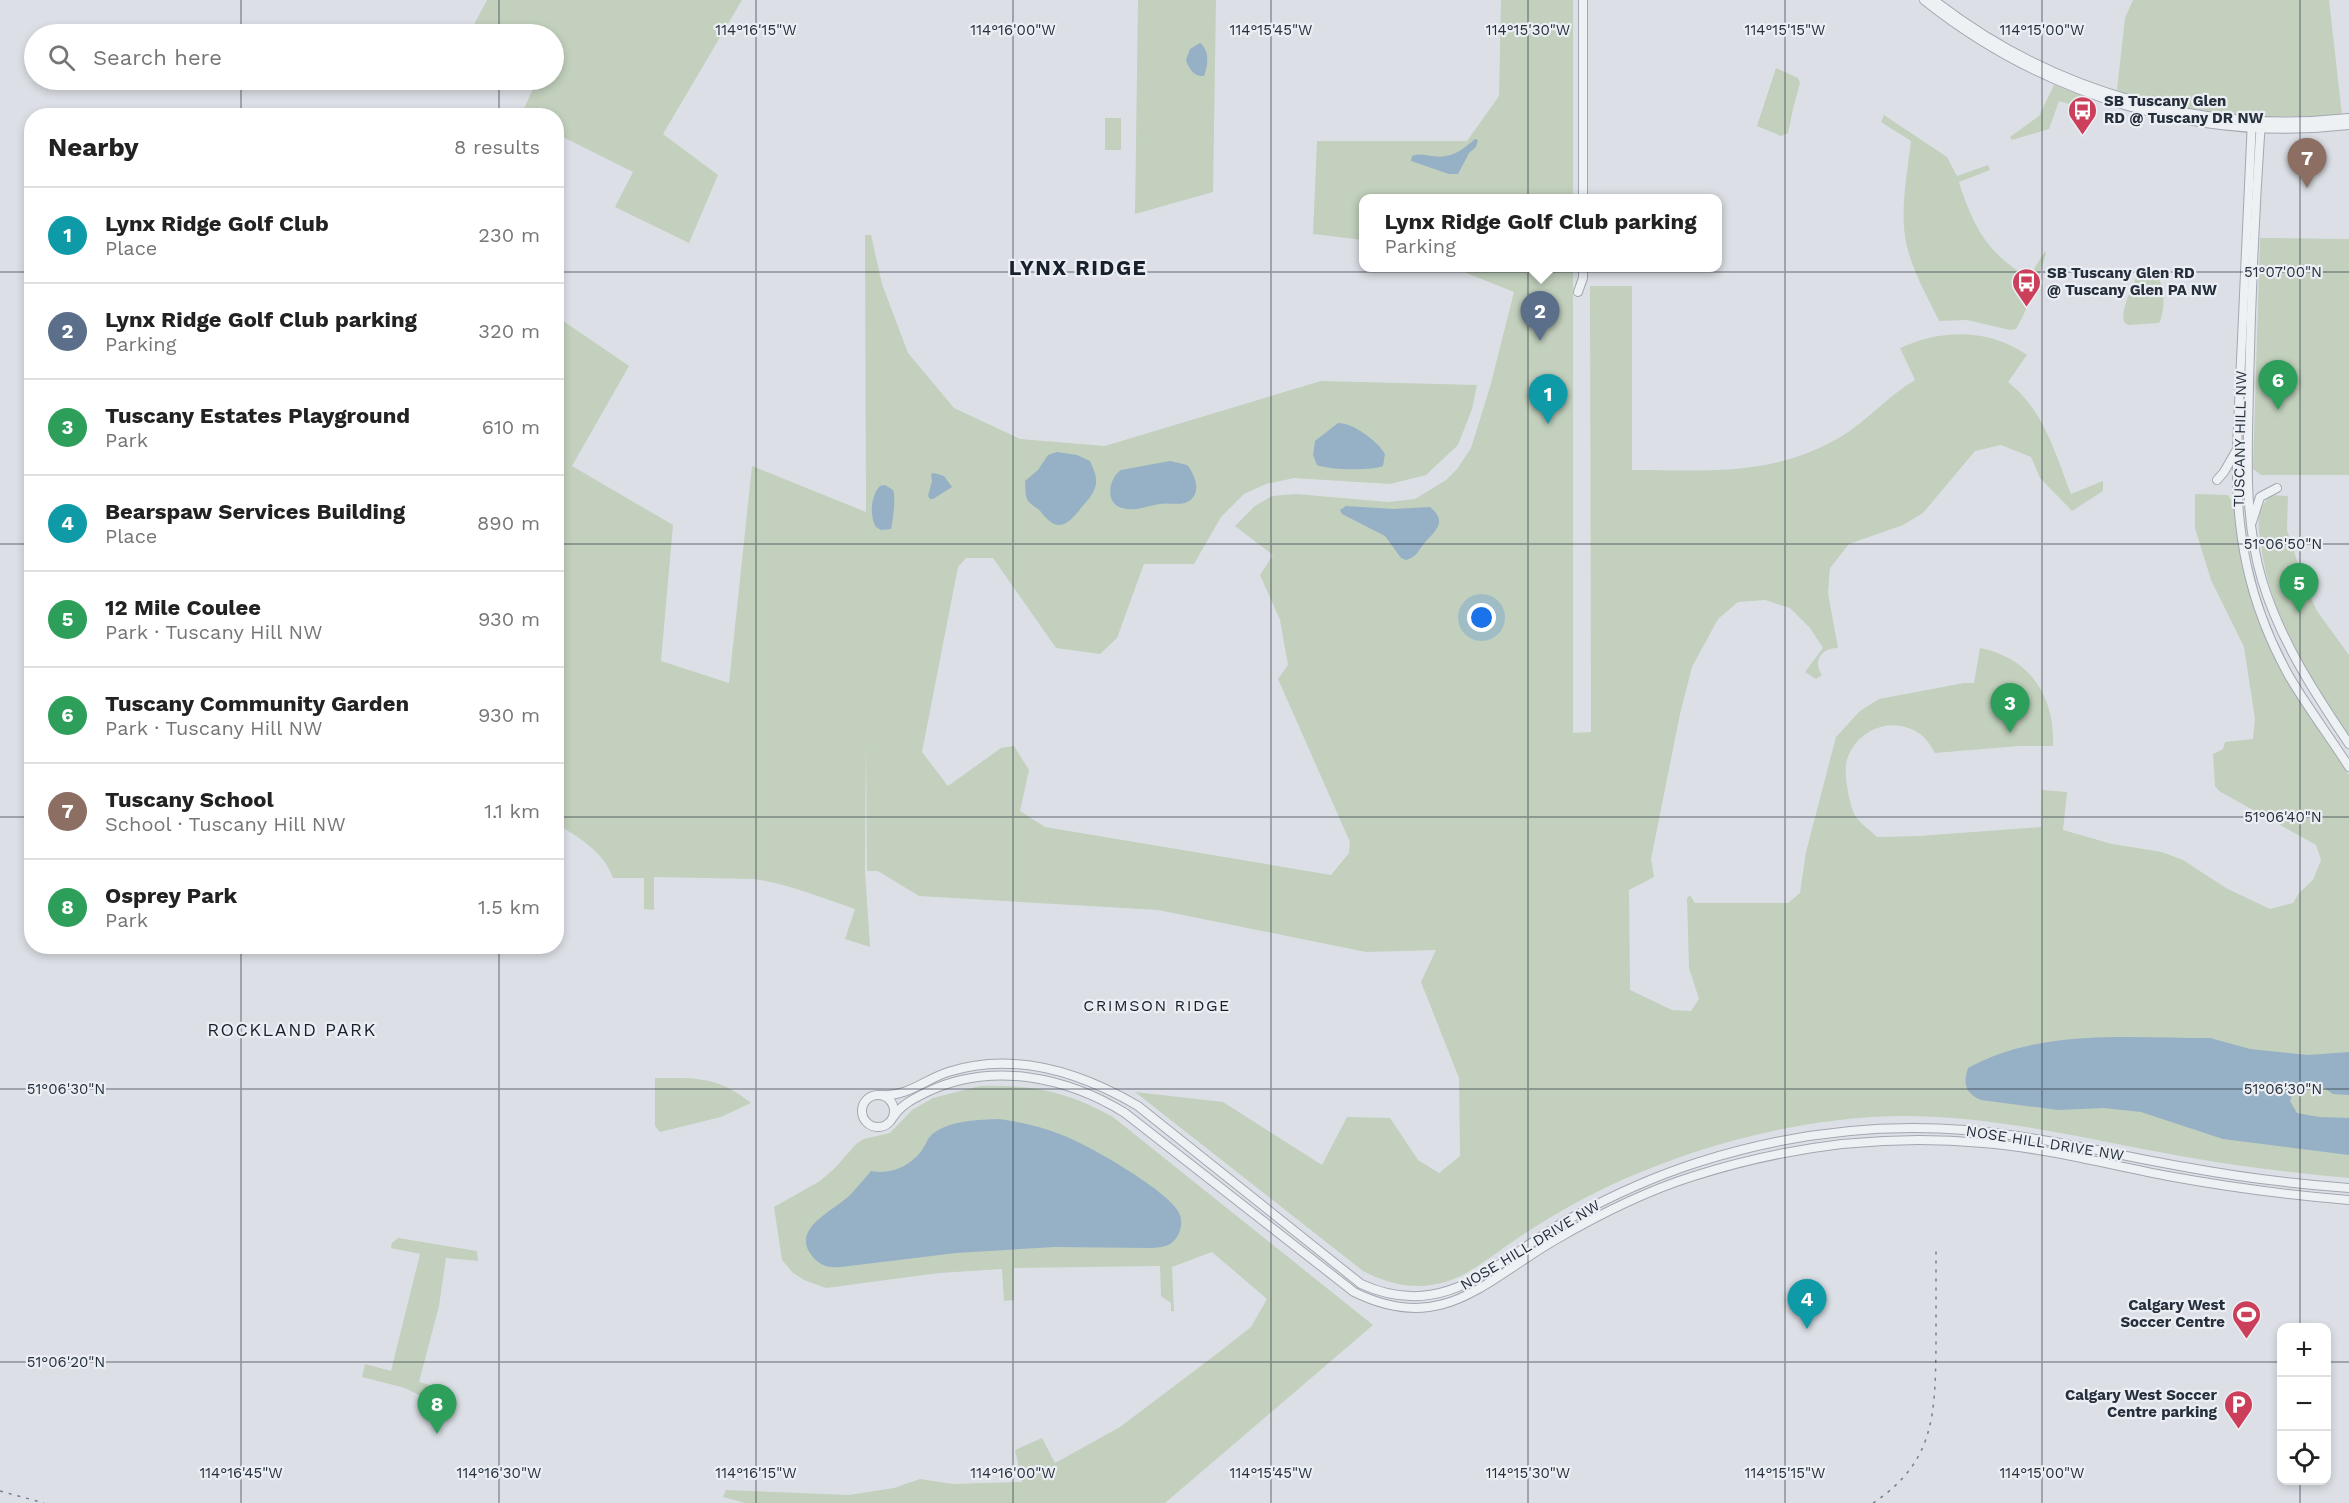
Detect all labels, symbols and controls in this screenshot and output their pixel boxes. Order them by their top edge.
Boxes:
text: 114°16'15"W [715,21,797,39]
text: 114°16'00"W [970,21,1056,39]
text: 114°15'45"W [1230,21,1312,39]
text: 114°15'30"W [1486,21,1570,39]
text: 114°15'15"W [1745,21,1825,39]
text: 114°15'00"W [2000,21,2084,39]
search box [24,24,564,90]
icon: search [45,41,78,74]
text: Search here [93,45,222,70]
place label: SB Tuscany Glen RD @ Tuscany DR NW [2104,92,2264,127]
bus stop icon: SB Tuscany Glen RD @ Tuscany DR NW [2067,94,2099,136]
text: Nearby [48,132,139,162]
text: 8 results [454,135,540,159]
pin: 7 [2288,138,2326,188]
popup [1359,194,1722,272]
text: Lynx Ridge Golf Club parking [1385,209,1696,234]
text: Lynx Ridge Golf Club [105,211,329,236]
text: 1 [63,223,72,247]
text: 230 m [478,223,540,247]
text: Parking [1385,234,1456,258]
text: Place [105,236,157,260]
district label: LYNX RIDGE [1009,255,1147,280]
text: 51°07'00"N [2244,263,2322,281]
place label: SB Tuscany Glen RD @ Tuscany Glen PA NW [2047,264,2217,299]
bus stop icon: SB Tuscany Glen RD @ Tuscany Glen PA NW [2010,266,2042,308]
pin: 2 [1520,292,1560,341]
text: Lynx Ridge Golf Club parking [105,307,417,332]
text: 2 [62,319,73,343]
text: 320 m [478,319,540,343]
text: Parking [105,332,176,356]
pin: 6 [2258,360,2298,410]
street label: TUSCANY HILL NW [2230,370,2250,508]
pin: 1 [1528,374,1568,424]
text: Tuscany Estates Playground [105,403,410,428]
text: 3 [62,415,73,439]
text: 610 m [482,415,540,439]
text: Park [105,428,148,452]
text: Bearspaw Services Building [105,499,405,524]
text: 4 [61,511,74,535]
text: 890 m [477,511,540,535]
text: Place [105,524,157,548]
text: 51°06'50"N [2244,535,2322,553]
pin: 5 [2280,564,2318,613]
text: 12 Mile Coulee [105,595,261,620]
your location [1467,603,1496,632]
text: 5 [62,607,73,631]
text: 930 m [478,607,540,631]
text: Park · Tuscany Hill NW [105,620,322,644]
pin: 3 [1990,684,2030,733]
text: Tuscany Community Garden [105,691,409,716]
text: 6 [61,703,74,727]
text: 930 m [478,703,540,727]
text: Park · Tuscany Hill NW [105,716,322,740]
text: Tuscany School [105,787,274,812]
text: 7 [61,799,74,823]
text: 1.1 km [484,799,540,823]
text: 51°06'40"N [2244,808,2322,826]
text: School · Tuscany Hill NW [105,812,346,836]
text: Osprey Park [105,883,237,908]
text: 8 [61,895,74,919]
text: 1.5 km [478,895,540,919]
text: Park [105,908,148,932]
district label: CRIMSON RIDGE [1083,996,1231,1015]
district label: ROCKLAND PARK [207,1019,377,1040]
text: 51°06'30"N [27,1080,105,1098]
text: 51°06'30"N [2244,1080,2322,1098]
street label: NOSE HILL DRIVE NW [1965,1122,2125,1164]
street label: NOSE HILL DRIVE NW [1457,1196,1603,1294]
pin: 4 [1788,1280,1826,1329]
place label: Calgary West Soccer Centre [2120,1296,2225,1331]
sports icon: Calgary West Soccer Centre [2230,1298,2262,1340]
map controls [2277,1323,2331,1485]
button: + [2277,1323,2331,1377]
text: 51°06'20"N [27,1353,105,1371]
button: − [2277,1377,2331,1431]
pin: 8 [418,1384,456,1434]
place label: Calgary West Soccer Centre parking [2065,1386,2218,1421]
parking icon: Calgary West Soccer Centre parking [2222,1388,2254,1430]
button: locate [2277,1431,2331,1485]
text: 114°16'45"W [199,1464,283,1482]
text: 114°16'30"W [457,1464,541,1482]
text: 114°16'15"W [715,1464,797,1482]
text: 114°16'00"W [970,1464,1056,1482]
text: 114°15'45"W [1230,1464,1312,1482]
text: 114°15'30"W [1486,1464,1570,1482]
text: 114°15'15"W [1745,1464,1825,1482]
text: 114°15'00"W [2000,1464,2084,1482]

